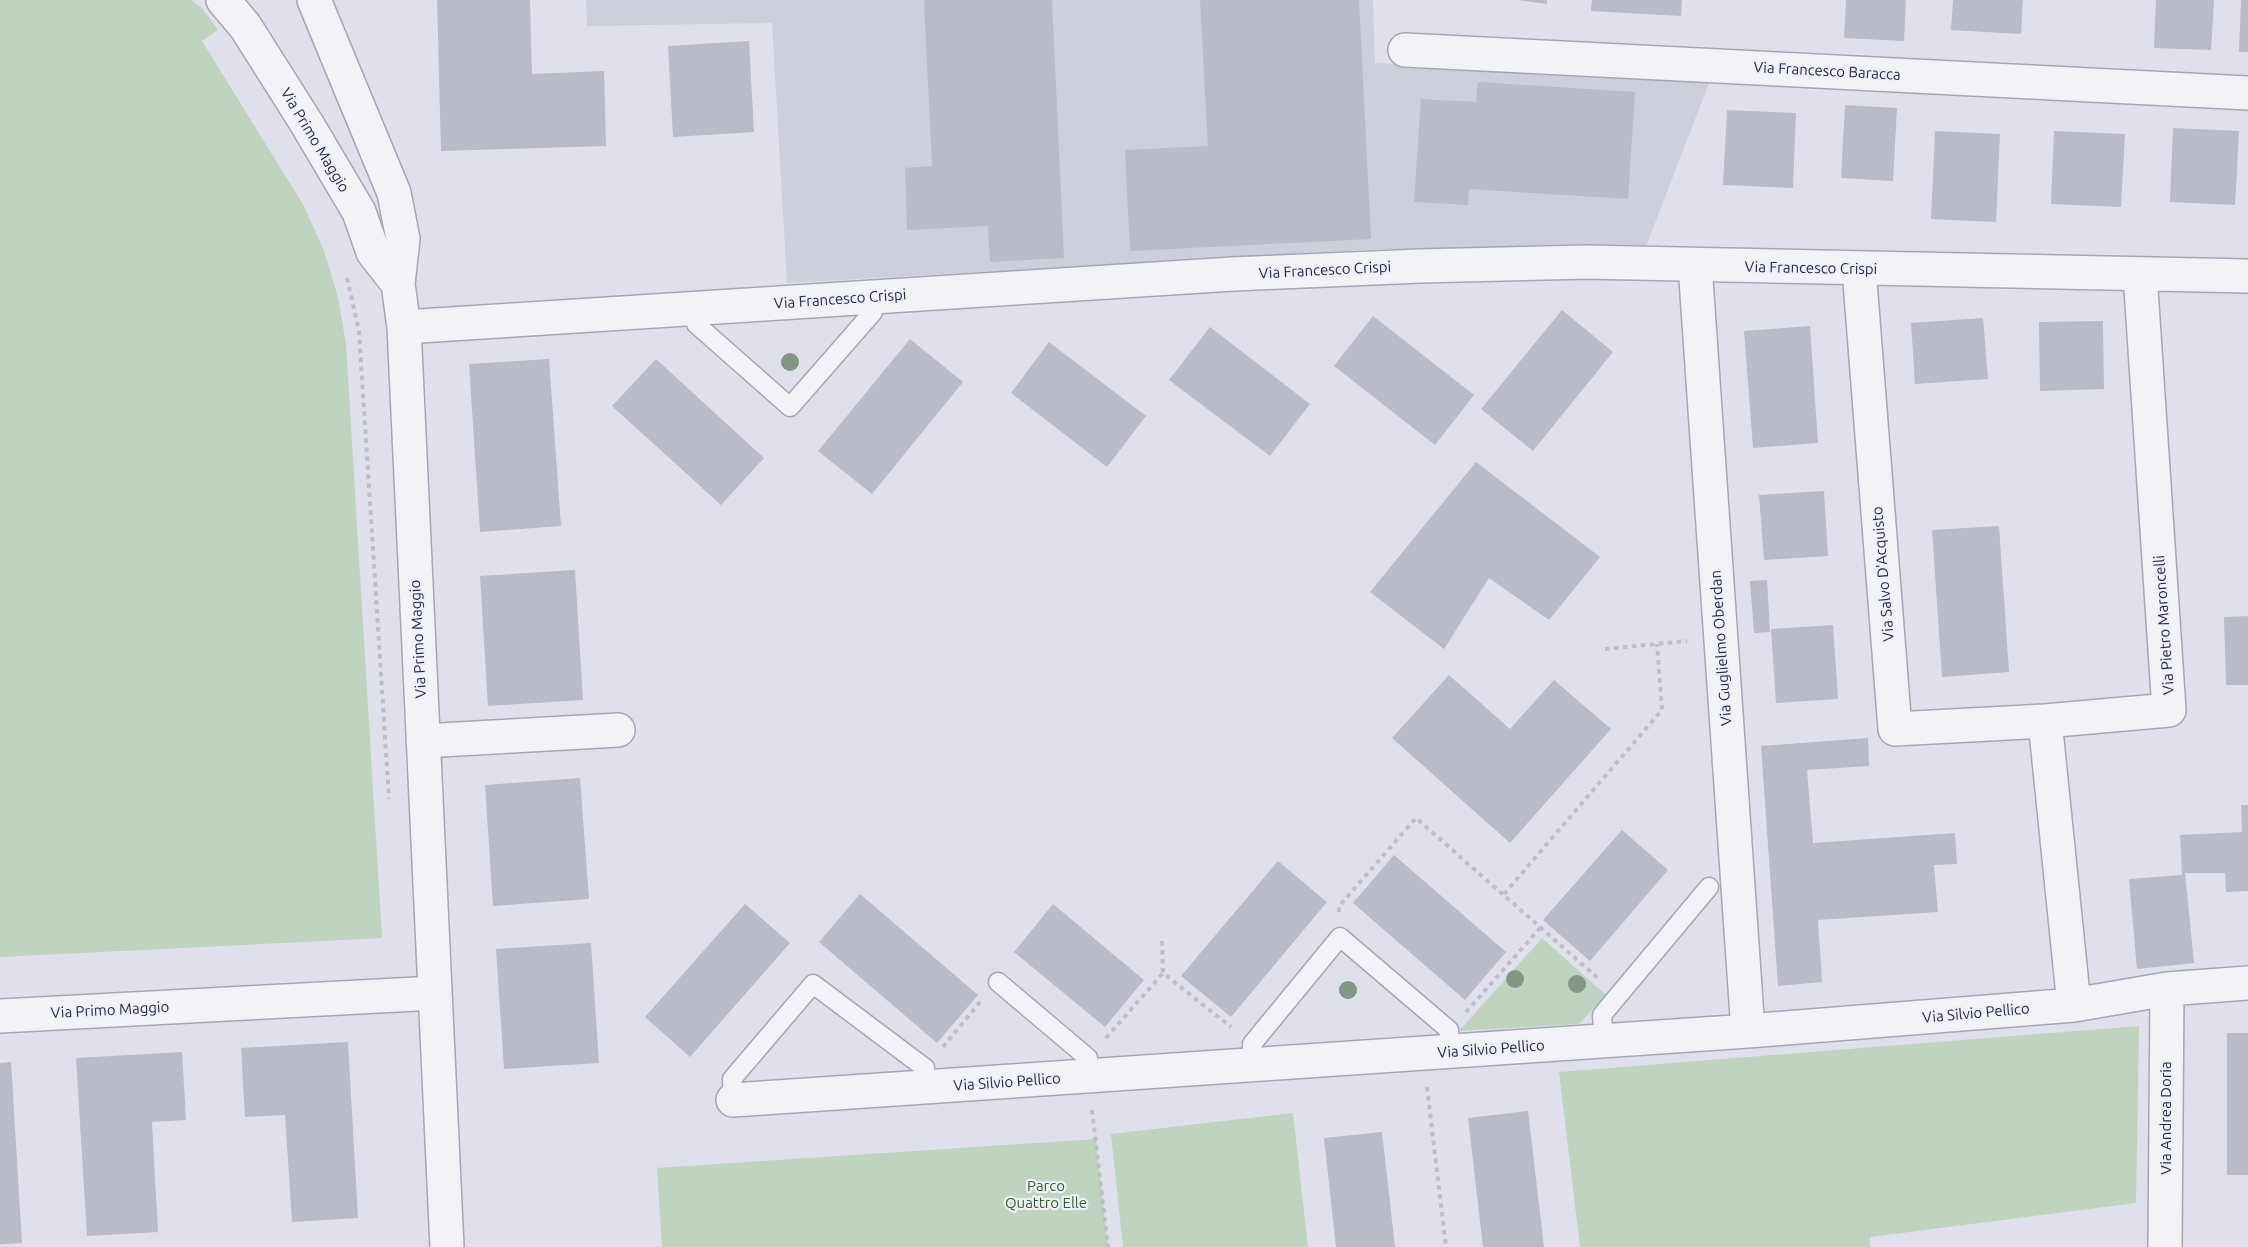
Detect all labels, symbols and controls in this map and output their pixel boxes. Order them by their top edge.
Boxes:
street label: Via Francesco Baracca [1753,58,1901,84]
street label: Via Primo Maggio [277,85,353,195]
street label: Via Francesco Crispi [1258,258,1392,282]
street label: Via Francesco Crispi [1745,258,1877,278]
street label: Via Francesco Crispi [773,285,907,313]
street label: Via Salvo D'Acquisto [1868,506,1898,642]
street label: Via Pietro Maroncelli [2150,555,2178,695]
street label: Via Guglielmo Oberdan [1707,569,1735,727]
street label: Via Primo Maggio [406,579,430,699]
street label: Via Primo Maggio [50,998,170,1022]
street label: Via Silvio Pellico [1922,999,2030,1027]
street label: Via Silvio Pellico [1437,1036,1545,1062]
street label: Via Andrea Doria [2157,1061,2175,1175]
street label: Via Silvio Pellico [953,1069,1061,1095]
park label: Parco Quattro Elle [1005,1177,1087,1212]

